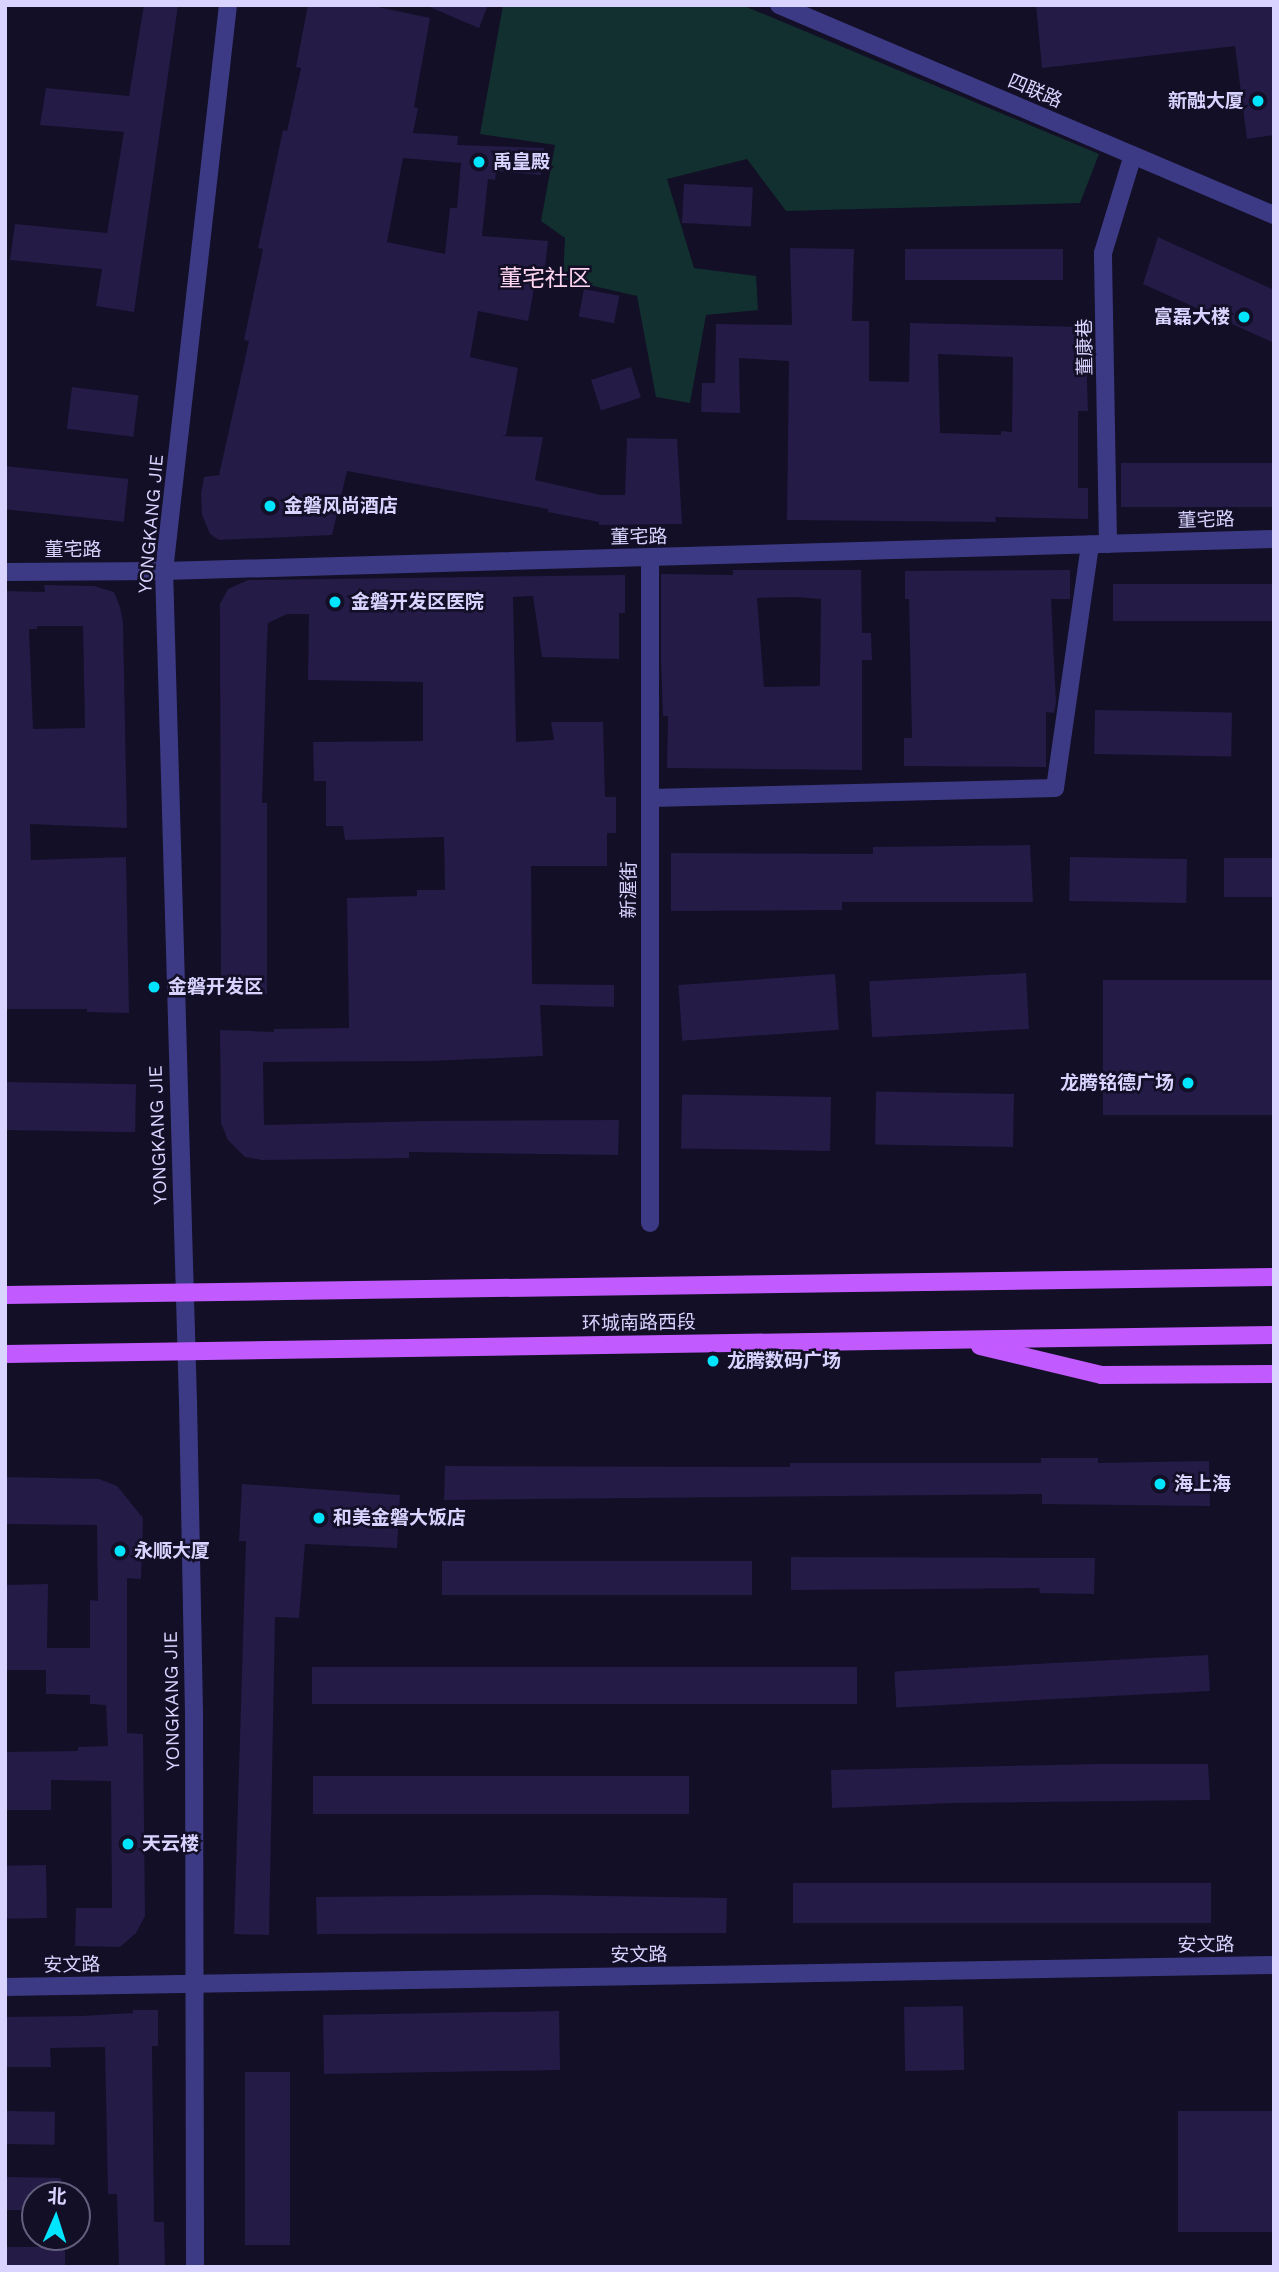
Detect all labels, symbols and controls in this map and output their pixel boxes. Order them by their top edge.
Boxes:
street label: 四联路 [1004,69,1066,113]
place label: 新融大厦 [1168,90,1244,112]
marker: 新融大厦 [1250,93,1266,109]
place label: 禹皇殿 [493,151,550,173]
marker: 禹皇殿 [471,154,487,170]
district label: 董宅社区 [499,265,591,293]
place label: 富磊大楼 [1154,306,1230,328]
marker: 富磊大楼 [1236,309,1252,325]
street label: 董康巷 [1073,318,1097,376]
street label: YONGKANG JIE [134,453,168,595]
place label: 金磐风尚酒店 [284,495,398,517]
marker: 金磐风尚酒店 [262,498,278,514]
street label: 董宅路 [1177,508,1235,532]
street label: 董宅路 [610,525,668,549]
street label: 董宅路 [45,539,101,561]
place label: 金磐开发区医院 [351,591,484,613]
marker: 金磐开发区医院 [325,592,345,612]
street label: 新渥街 [618,862,640,918]
place label: 金磐开发区 [168,976,263,998]
marker: 金磐开发区 [146,979,162,995]
street label: YONGKANG JIE [144,1065,172,1205]
place label: 龙腾铭德广场 [1060,1072,1174,1094]
marker: 龙腾铭德广场 [1180,1075,1196,1091]
street label: 环城南路西段 [582,1311,696,1335]
place label: 龙腾数码广场 [727,1350,841,1372]
marker: 龙腾数码广场 [705,1353,721,1369]
place label: 海上海 [1174,1473,1231,1495]
marker: 海上海 [1152,1476,1168,1492]
place label: 和美金磐大饭店 [333,1507,466,1529]
marker: 和美金磐大饭店 [311,1510,327,1526]
place label: 永顺大厦 [134,1540,210,1562]
marker: 永顺大厦 [112,1543,128,1559]
street label: YONGKANG JIE [159,1631,185,1771]
place label: 天云楼 [142,1833,199,1855]
marker: 天云楼 [120,1836,136,1852]
street label: 安文路 [1177,1933,1235,1957]
street label: 安文路 [610,1943,668,1967]
street label: 安文路 [43,1953,101,1977]
north arrow [21,2181,91,2251]
text: 北 [47,2185,67,2209]

